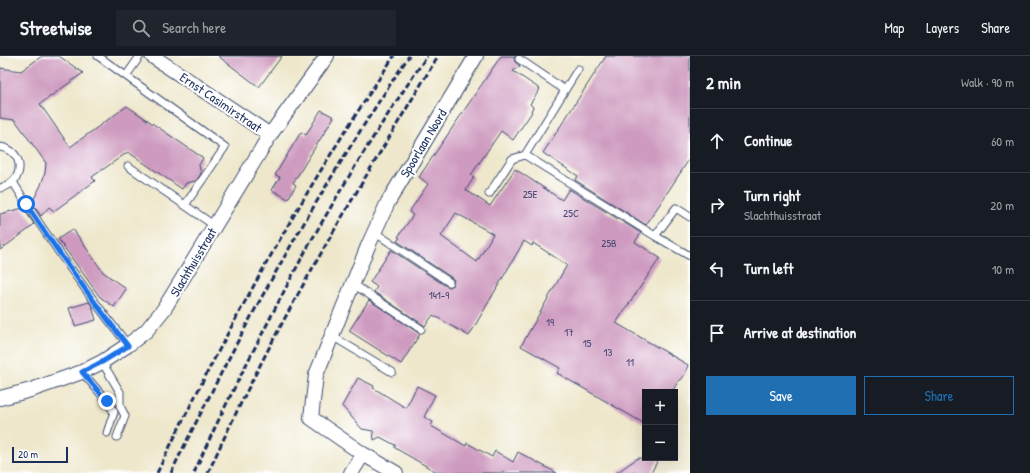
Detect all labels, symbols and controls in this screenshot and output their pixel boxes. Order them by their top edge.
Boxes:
search box [116,10,396,46]
text: Streetwise [20,15,92,41]
icon: search [130,17,152,39]
text: Search here [162,17,226,38]
text: Map [884,18,904,37]
text: Layers [926,18,959,37]
text: Share [981,18,1010,37]
street label: Ernst Casimirstraat [177,68,266,136]
text: 2 min [706,71,741,94]
text: Walk · 90 m [961,73,1014,91]
street label: Spoorlaan Noord [395,105,451,181]
icon: ahead [706,130,728,152]
text: Continue [744,130,792,151]
text: 60 m [991,132,1014,150]
text: Turn right [744,185,800,206]
house number: 25E [523,187,537,201]
icon: right [706,194,728,216]
route start [17,195,35,213]
text: 20 m [990,196,1014,214]
house number: 25C [563,206,579,220]
text: Slachthuisstraat [744,206,821,224]
street label: Slachthuisstraat [165,224,221,300]
house number: 25B [601,236,617,250]
icon: left [706,258,728,280]
text: Turn left [744,258,794,279]
text: 10 m [992,260,1014,278]
house number: 141-9 [429,288,449,302]
house number: 19 [546,315,554,329]
icon: arrive [706,322,728,344]
text: Arrive at destination [744,322,856,343]
house number: 17 [564,325,574,339]
house number: 15 [583,336,592,350]
house number: 13 [604,345,613,359]
house number: 11 [626,355,634,369]
button: Save [706,376,856,415]
button: Share [864,376,1014,415]
map controls [642,389,678,461]
button: + [642,389,678,425]
route end [98,392,116,410]
button: − [642,425,678,461]
scale bar [12,445,68,464]
text: 20 m [18,447,38,461]

